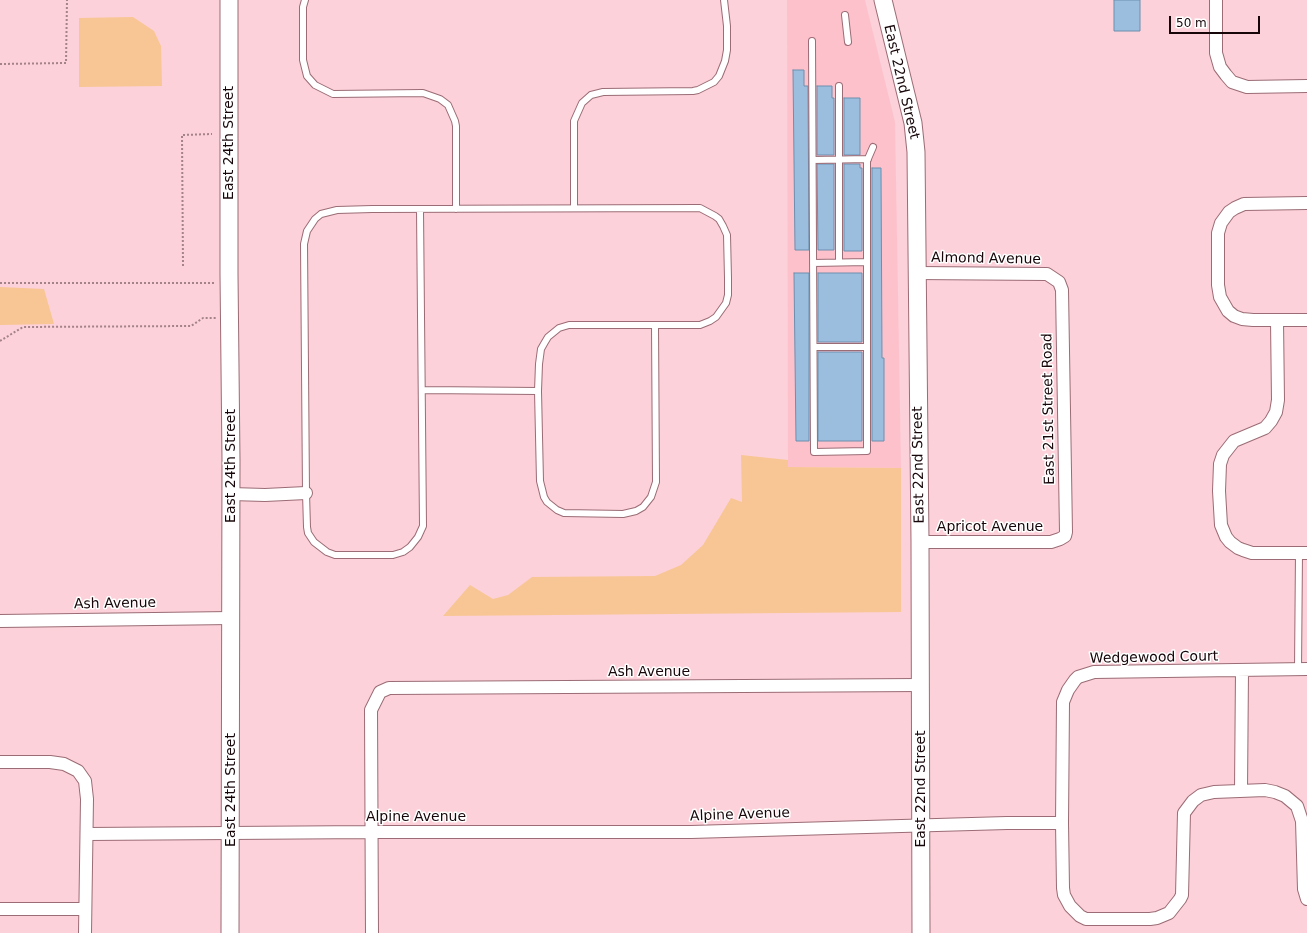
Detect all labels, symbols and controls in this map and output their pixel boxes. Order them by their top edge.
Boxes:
scale bar [1171,8,1262,34]
text: 50 m [1176,16,1207,30]
street label: East 22nd Street [880,23,922,141]
street label: East 24th Street [221,86,237,200]
street label: Almond Avenue [931,250,1041,268]
street label: East 21st Street Road [1039,333,1059,485]
street label: East 22nd Street [910,406,928,524]
street label: East 24th Street [223,409,239,523]
street label: Apricot Avenue [937,519,1043,535]
street label: Ash Avenue [74,595,156,613]
street label: Wedgewood Court [1090,648,1218,668]
street label: Ash Avenue [608,664,690,680]
street label: East 22nd Street [913,730,929,848]
street label: East 24th Street [223,733,239,847]
street label: Alpine Avenue [690,805,790,825]
street label: Alpine Avenue [366,809,466,825]

